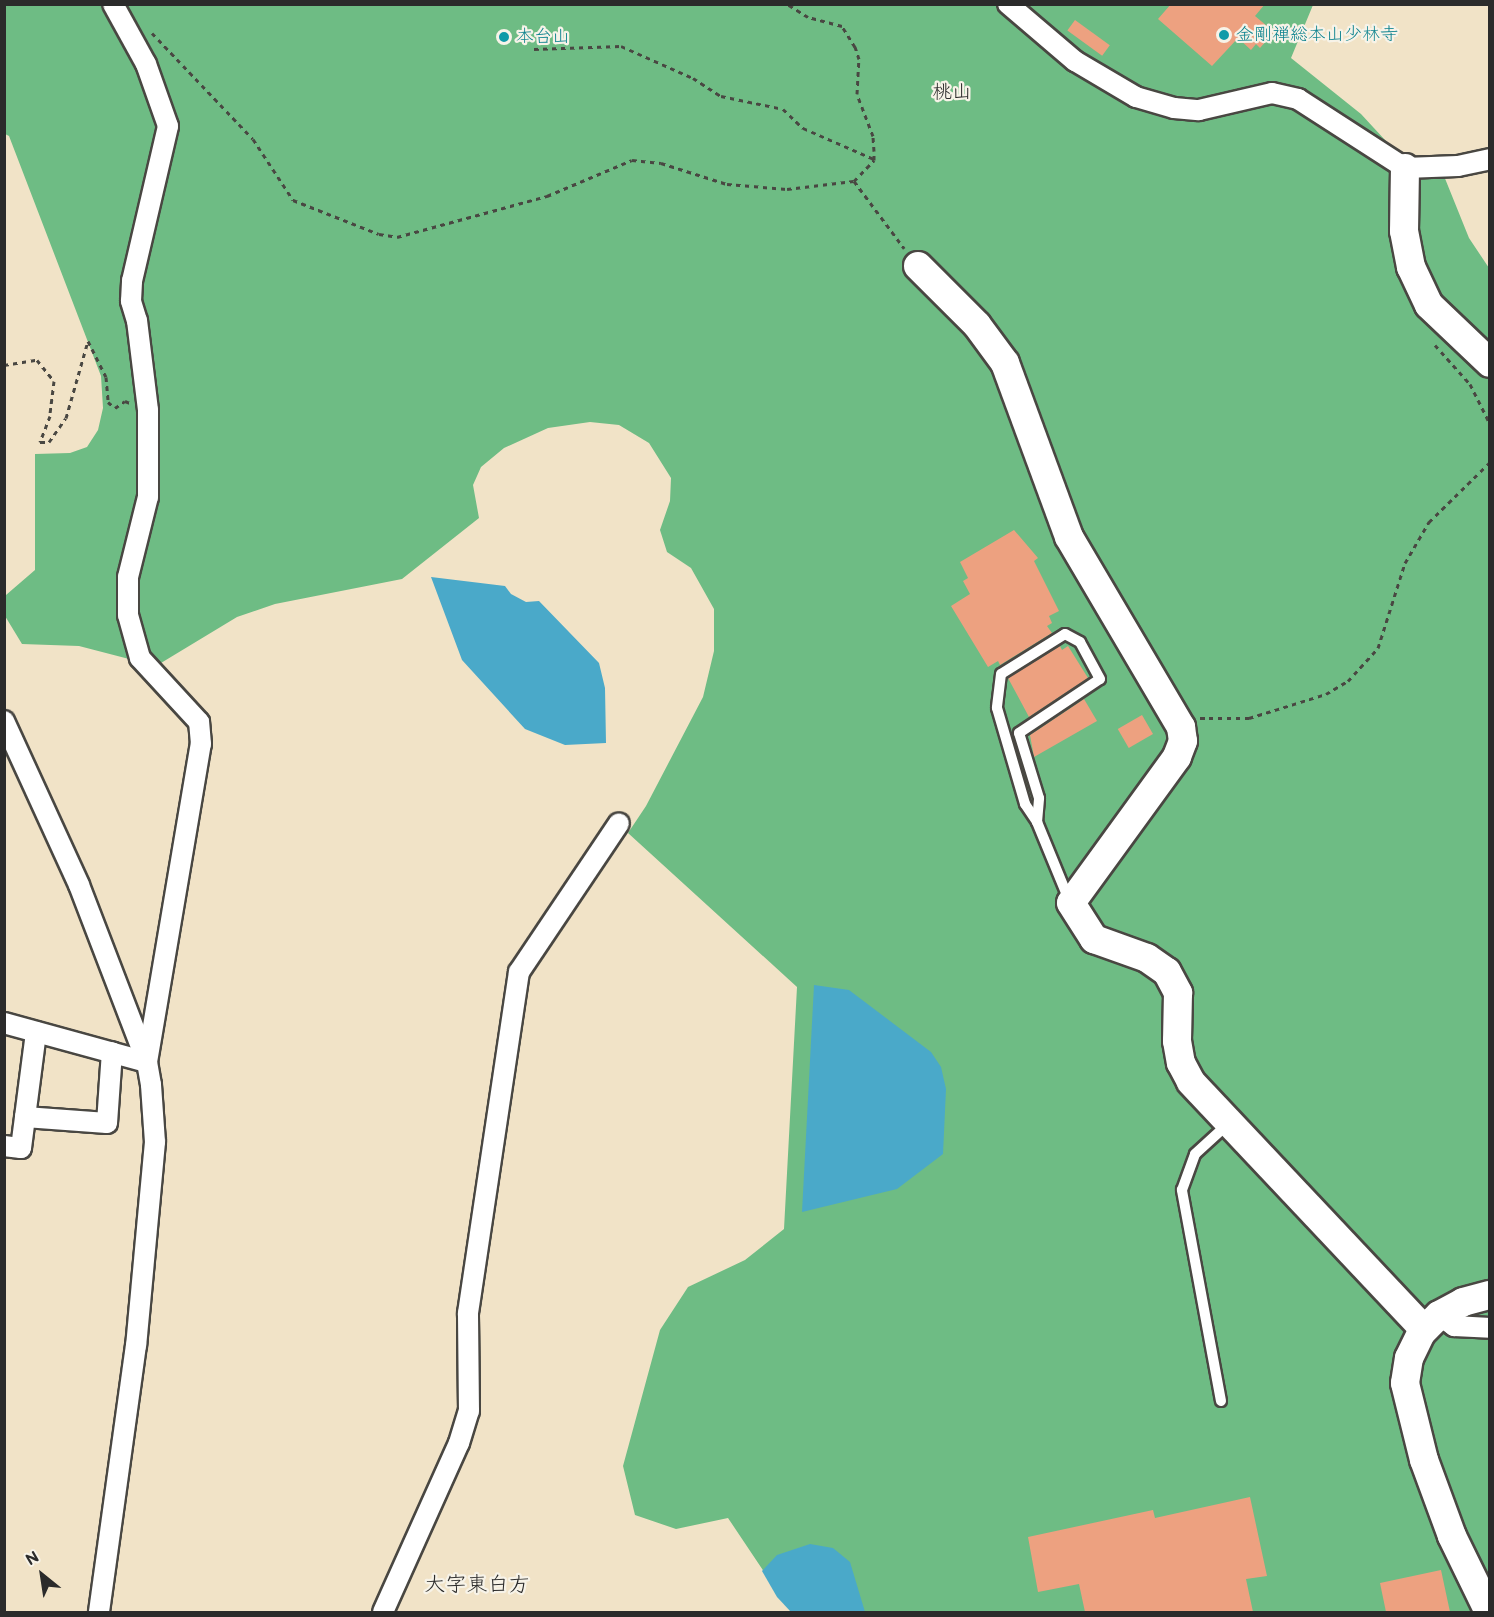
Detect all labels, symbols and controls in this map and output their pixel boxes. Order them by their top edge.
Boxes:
place label: 金剛禅総本山少林寺 [1236,24,1398,46]
place label: 本台山 [516,26,570,48]
marker: 金剛禅総本山少林寺 [1217,28,1231,42]
marker: 本台山 [497,30,511,44]
district label: 桃山 [932,80,972,104]
north arrow [12,1545,72,1605]
text: N [23,1548,43,1570]
district label: 大字東白方 [425,1572,529,1598]

